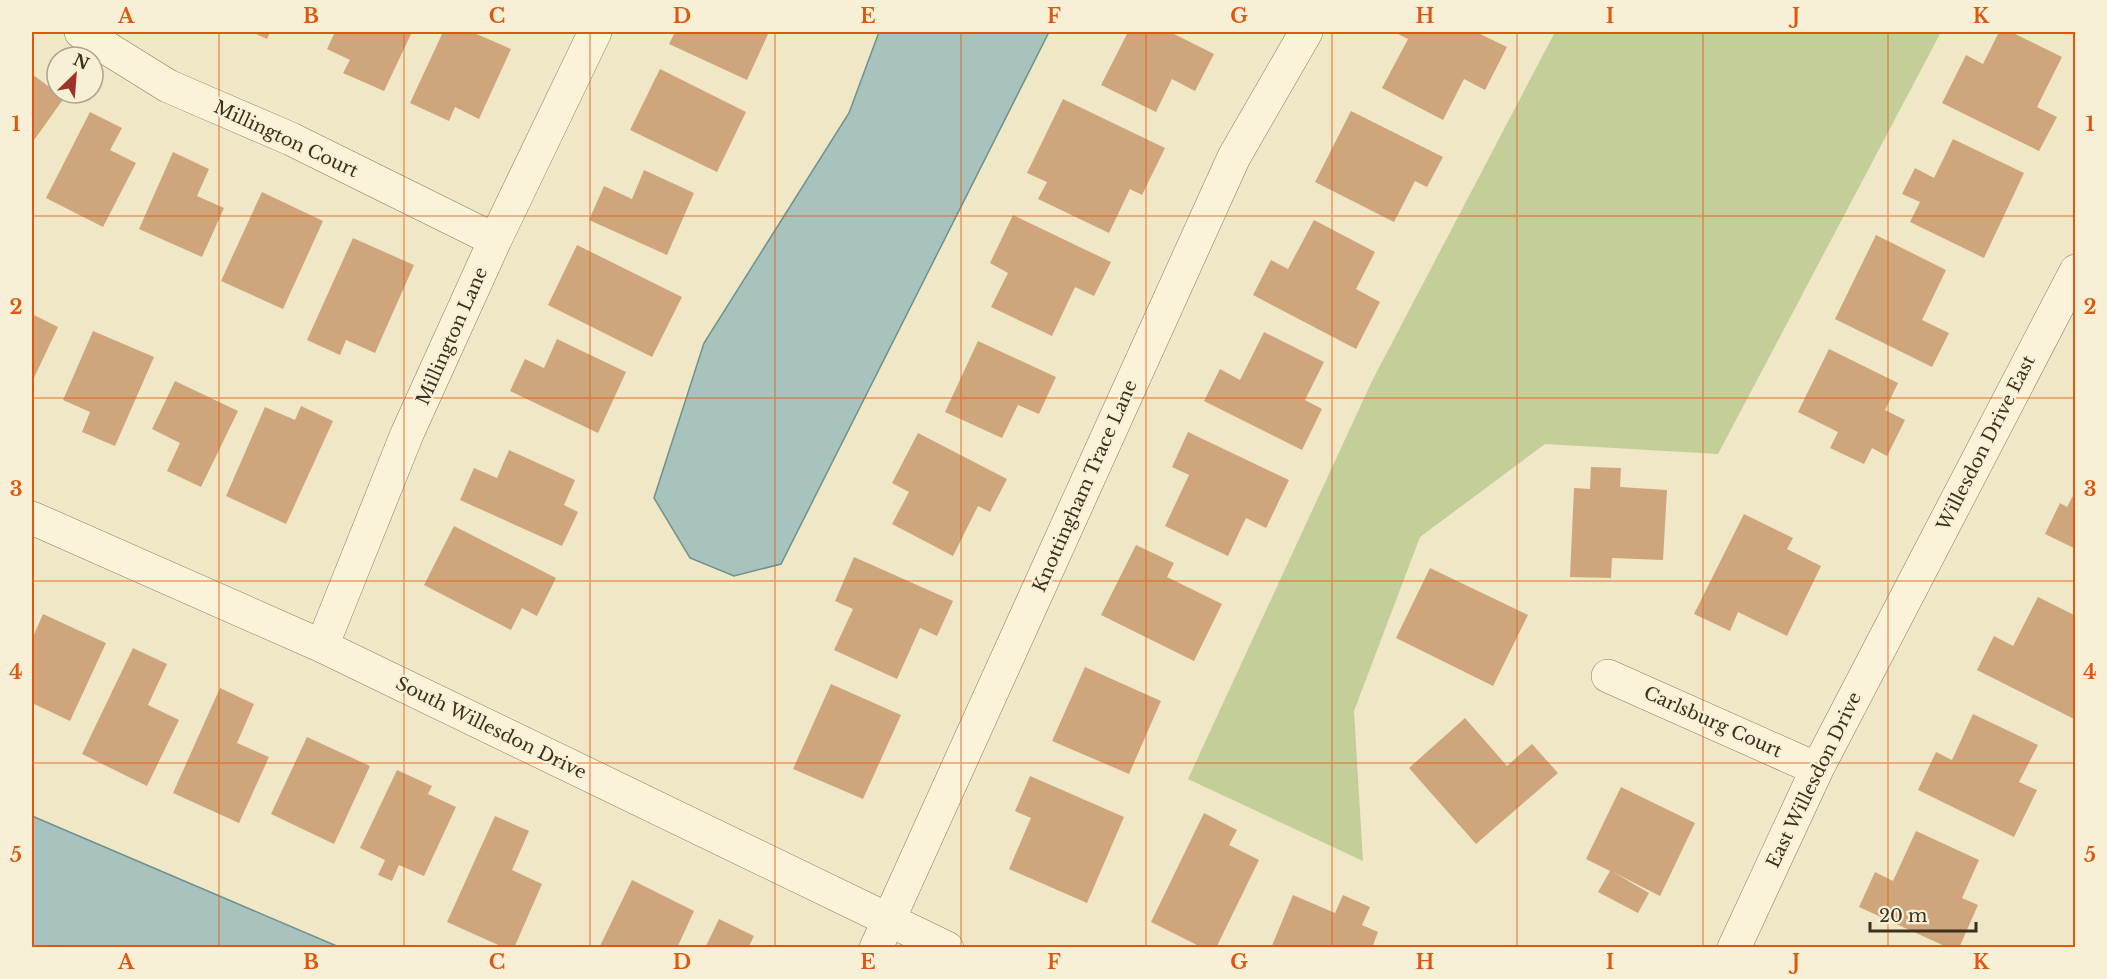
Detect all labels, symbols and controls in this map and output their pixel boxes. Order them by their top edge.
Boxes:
text: A [117,4,135,28]
text: B [303,4,319,28]
text: C [489,4,505,28]
text: D [673,4,691,28]
text: E [860,4,876,28]
text: F [1047,4,1061,28]
text: G [1230,4,1248,28]
text: H [1416,4,1435,28]
text: I [1606,4,1614,28]
text: J [1788,4,1800,28]
text: K [1973,4,1990,28]
north arrow [45,45,105,105]
text: N [70,49,92,74]
street label: Millington Court [210,96,362,182]
text: 1 [12,112,21,136]
text: 1 [2086,112,2095,136]
street label: Millington Lane [412,264,492,408]
text: 2 [9,295,23,319]
text: 2 [2083,295,2097,319]
street label: Willesdon Drive East [1932,352,2040,535]
street label: Knottingham Trace Lane [1028,376,1142,596]
text: 3 [10,477,22,501]
text: 3 [2084,477,2096,501]
text: 4 [9,660,23,684]
text: 4 [2083,660,2097,684]
street label: South Willesdon Drive [392,672,590,784]
street label: Carlsburg Court [1641,682,1786,762]
street label: East Willesdon Drive [1762,689,1866,871]
text: 5 [10,843,22,867]
text: 5 [2084,843,2096,867]
scale bar [1870,895,1976,933]
text: 20 m [1879,905,1927,927]
text: A [117,950,135,974]
text: B [303,950,319,974]
text: C [489,950,505,974]
text: D [673,950,691,974]
text: E [860,950,876,974]
text: F [1047,950,1061,974]
text: G [1230,950,1248,974]
text: H [1416,950,1435,974]
text: I [1606,950,1614,974]
text: J [1788,950,1800,974]
text: K [1973,950,1990,974]

